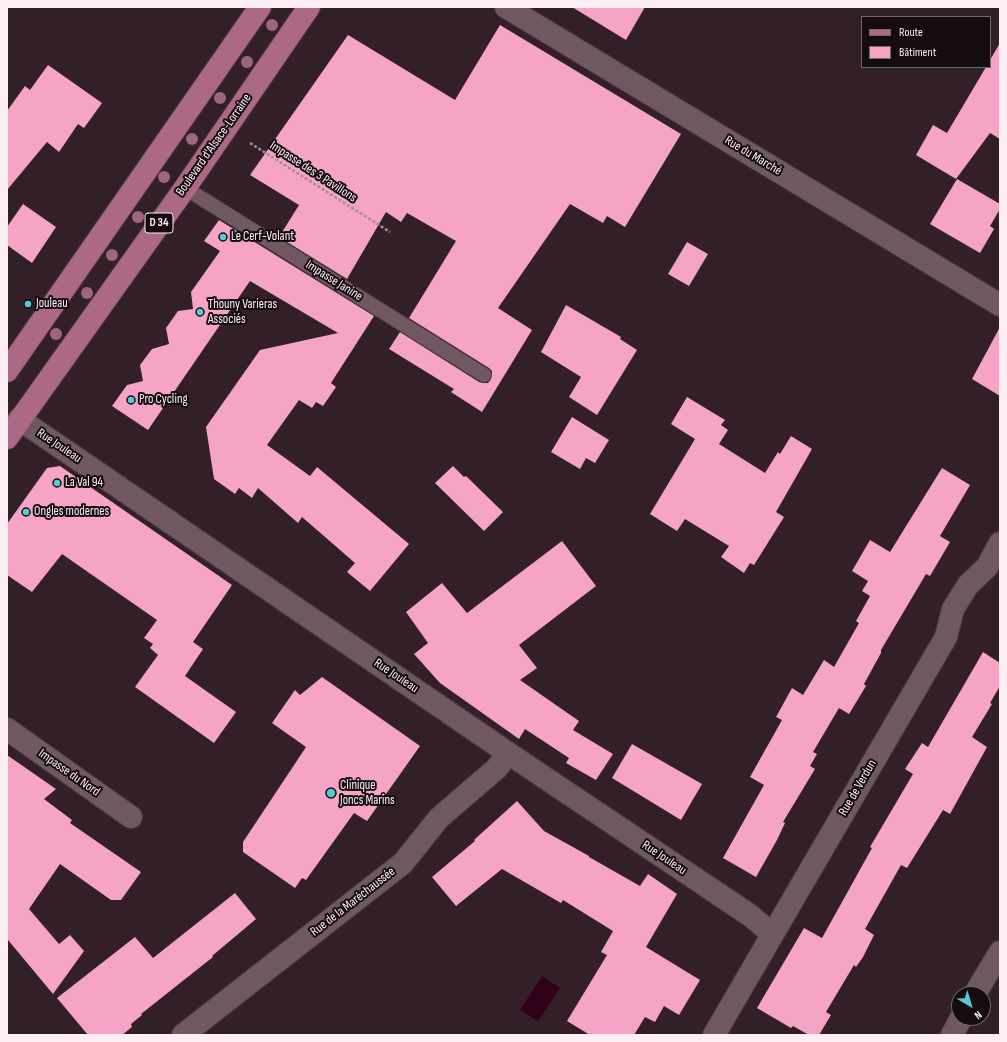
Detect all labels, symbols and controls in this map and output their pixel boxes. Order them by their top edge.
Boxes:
legend [861,16,991,68]
text: Route [899,25,923,40]
text: Bâtiment [899,45,936,60]
street label: Boulevard d'Alsace-Lorraine [173,91,255,199]
street label: Rue du Marché [722,133,784,179]
street label: Impasse des 3 Pavillons [266,138,360,206]
road number: D 34 [145,213,173,233]
place label: Le Cerf-Volant [231,229,294,245]
marker: Le Cerf-Volant [218,232,228,242]
street label: Impasse Janine [303,257,365,305]
place label: Jouleau [36,296,68,312]
place label: Thouny Varieras Associés [208,297,277,328]
marker: Jouleau [23,299,33,309]
marker: Thouny Varieras Associés [195,307,205,317]
place label: Pro Cycling [139,392,188,408]
marker: Pro Cycling [126,395,136,405]
street label: Rue Jouleau [34,425,84,467]
place label: La Val 94 [65,475,103,491]
marker: La Val 94 [52,478,62,488]
place label: Ongles modernes [34,504,109,520]
marker: Ongles modernes [21,507,31,517]
street label: Rue Jouleau [371,655,421,697]
street label: Impasse du Nord [35,746,103,800]
street label: Rue de Verdun [836,757,880,819]
place label: Clinique Joncs Marins [340,778,395,809]
marker: Clinique Joncs Marins [325,787,337,799]
street label: Rue Jouleau [639,837,689,879]
street label: Rue de la Maréchaussée [308,864,398,940]
north arrow [951,986,991,1026]
text: N [972,1008,984,1022]

